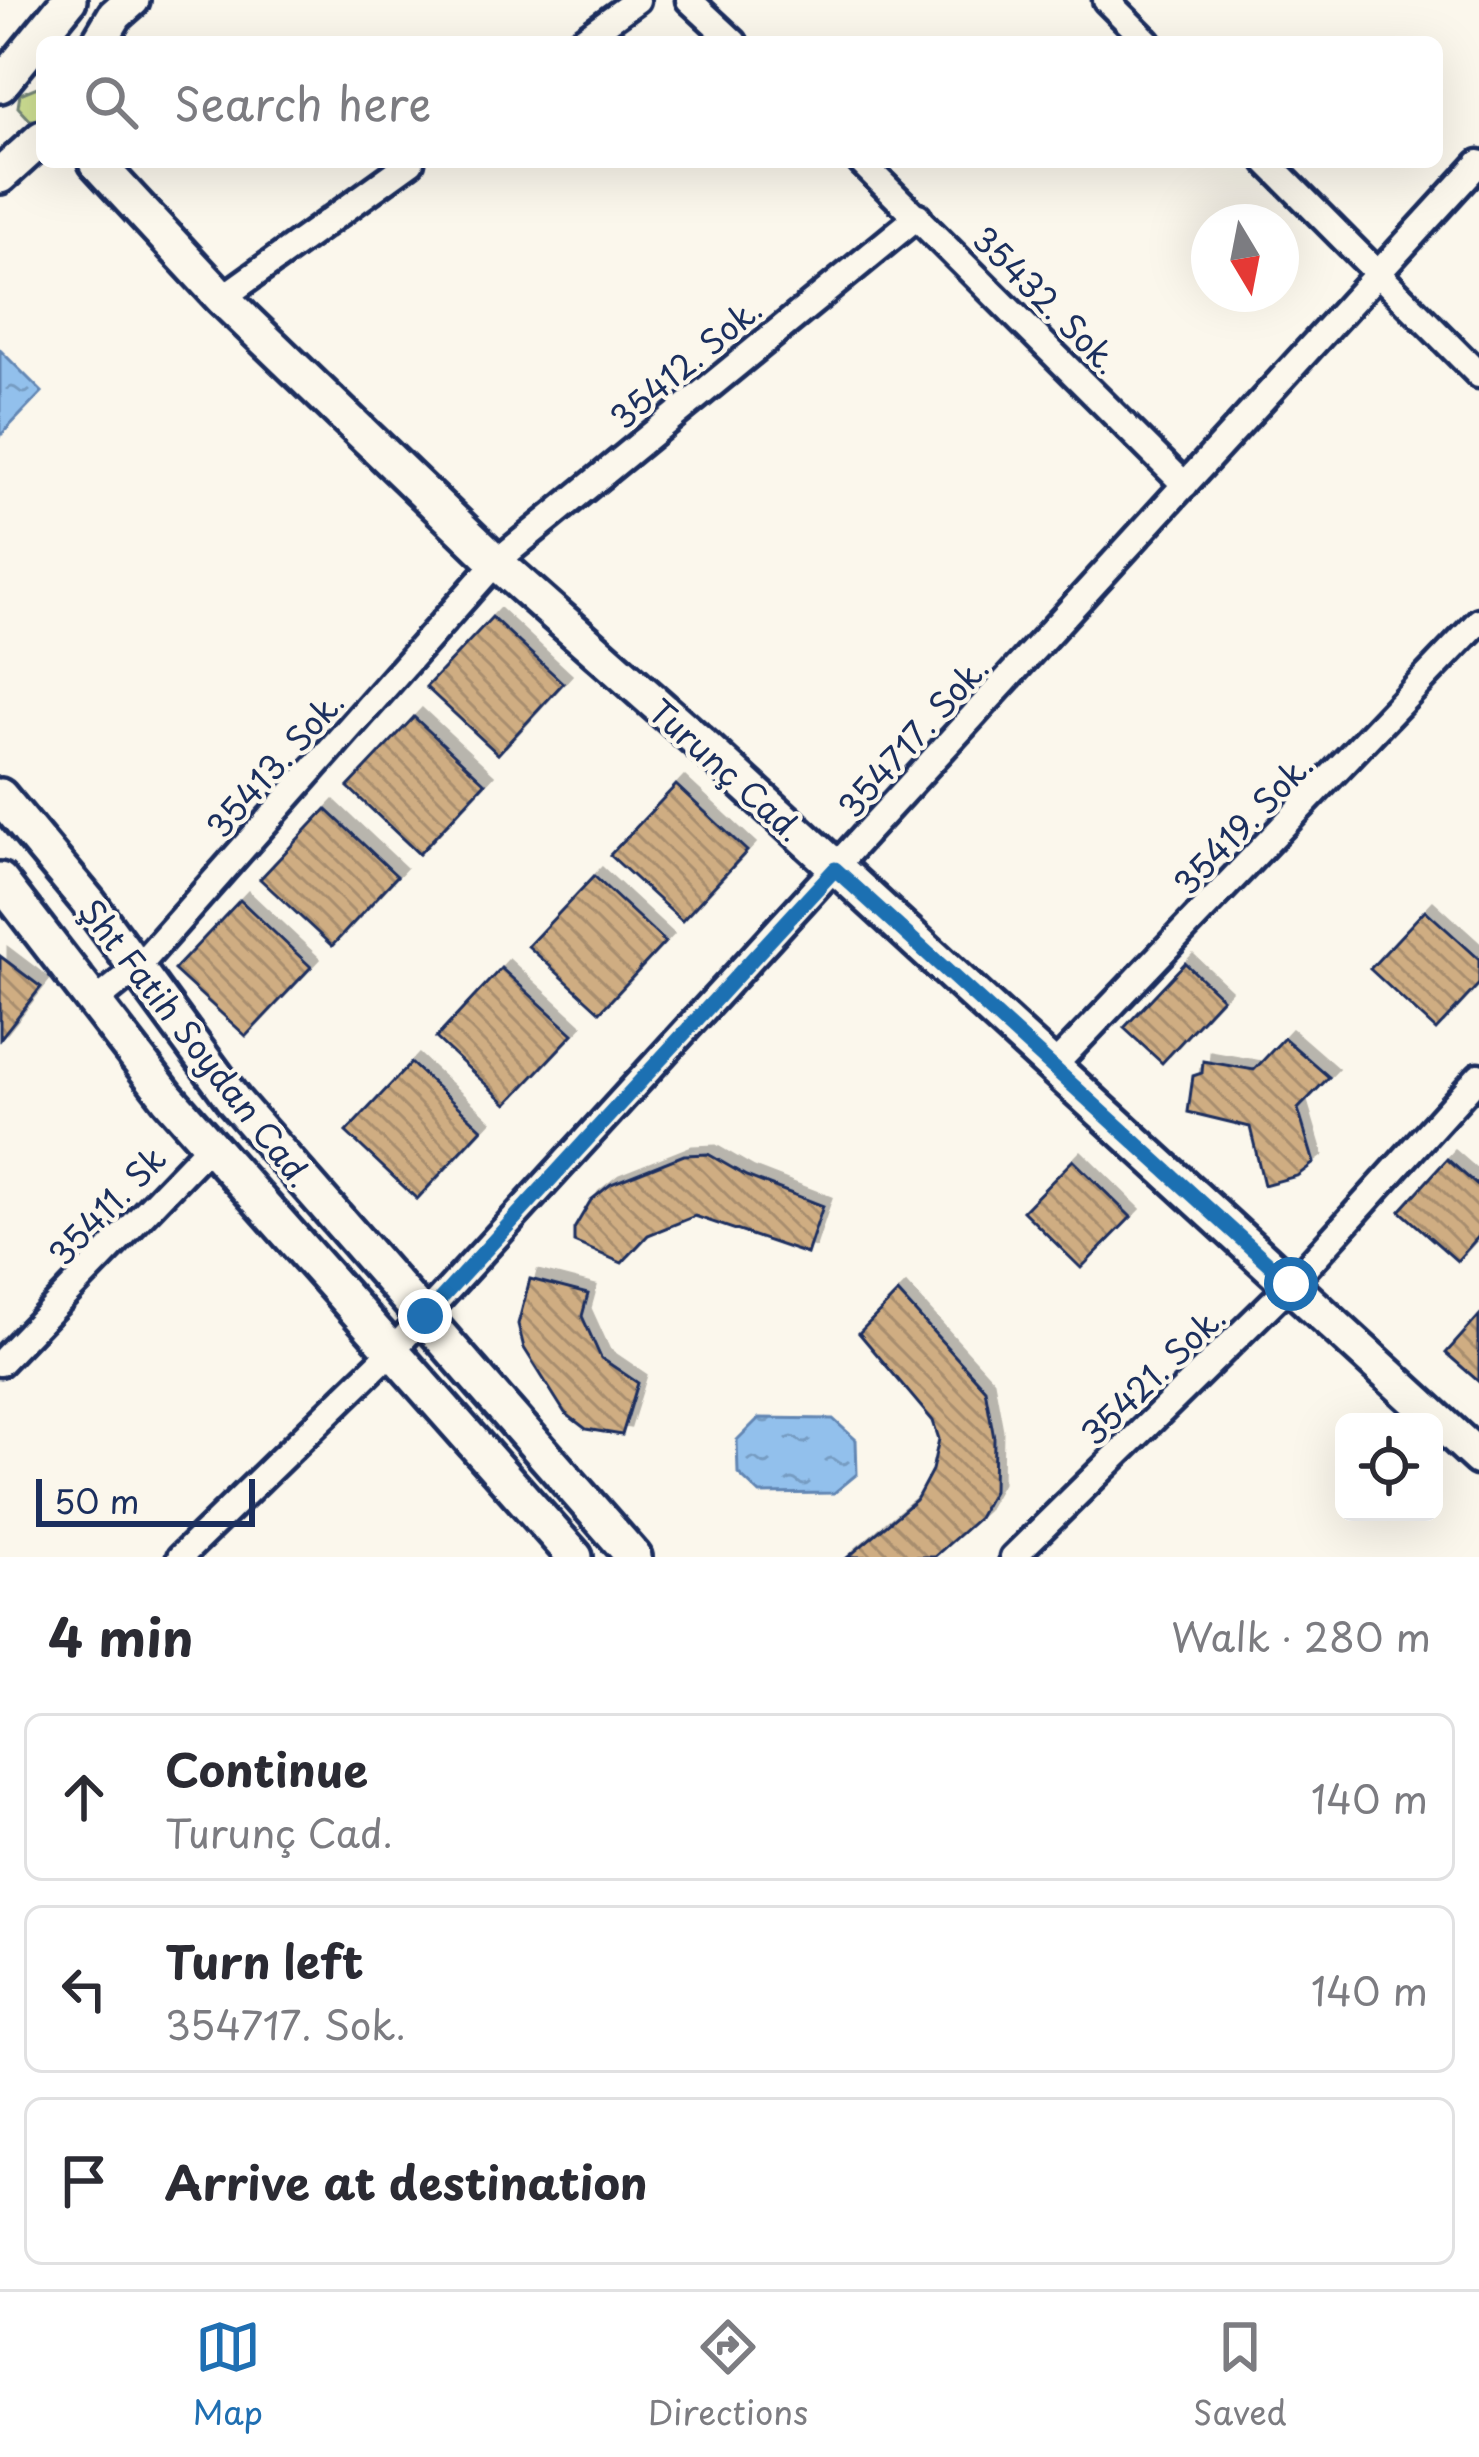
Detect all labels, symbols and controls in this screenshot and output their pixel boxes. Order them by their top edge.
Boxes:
search box [36,36,1443,168]
text: Search here [174,68,431,136]
icon: search [78,69,144,135]
north arrow [1191,204,1299,312]
street label: 35432. Sok. [962,214,1132,384]
street label: 35412. Sok. [598,283,772,441]
street label: 354717. Sok. [825,643,999,829]
street label: 35413. Sok. [193,677,355,849]
street label: Turunç Cad. [639,686,815,852]
street label: 35419. Sok. [1161,740,1323,906]
street label: Şht Fatih Soydan Cad. [68,887,326,1197]
street label: 35411. Sk [36,1134,176,1276]
route start [1264,1257,1318,1311]
route end [398,1289,452,1343]
street label: 35421. Sok. [1068,1292,1236,1456]
map controls [1335,1413,1443,1521]
button: locate [1335,1413,1443,1521]
scale bar [36,1473,255,1526]
text: 50 m [54,1475,140,1525]
text: 4 min [48,1597,193,1674]
text: Walk · 280 m [1171,1606,1431,1665]
text: Continue [165,1734,368,1802]
icon: ahead [51,1764,117,1830]
text: 140 m [1311,1768,1428,1827]
text: Turunç Cad. [165,1802,393,1861]
text: Turn left [165,1926,364,1994]
icon: left [51,1956,117,2022]
text: 140 m [1311,1960,1428,2019]
text: 354717. Sok. [165,1994,406,2053]
text: Arrive at destination [165,2147,648,2215]
icon: arrive [51,2148,117,2214]
tab: Map [192,2314,263,2436]
tab: Directions [648,2314,808,2436]
tab: Saved [1193,2314,1287,2436]

